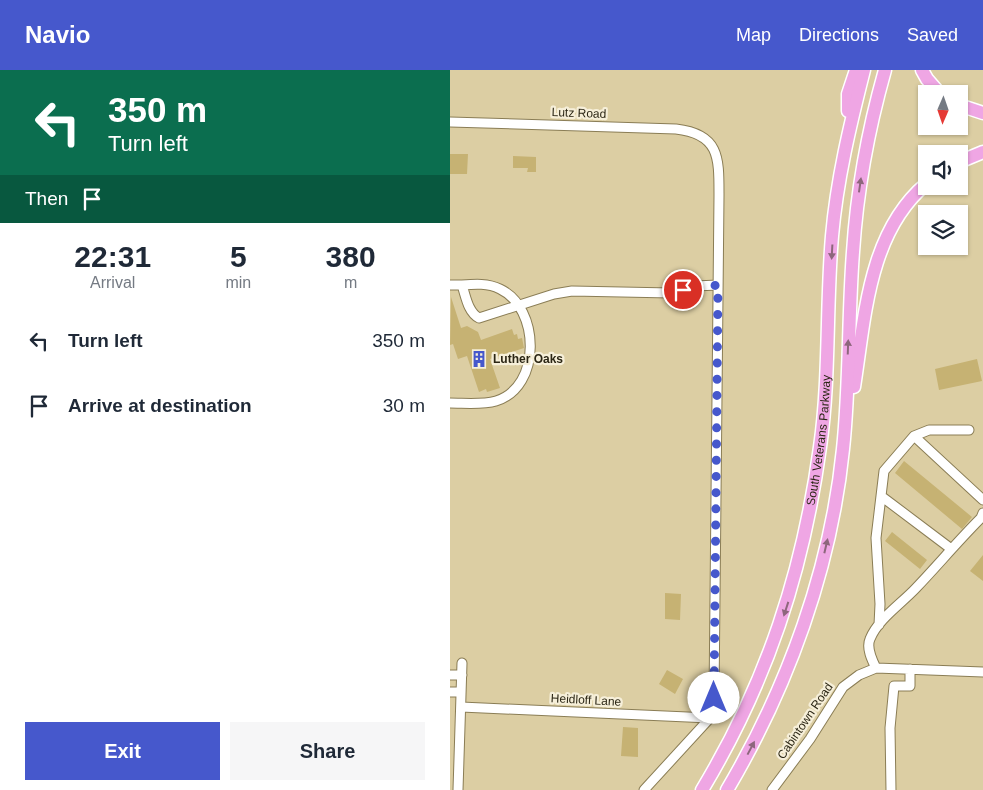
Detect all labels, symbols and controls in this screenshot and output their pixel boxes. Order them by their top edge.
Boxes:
text: Navio [25,21,90,48]
text: Map [736,25,771,45]
text: Directions [799,25,879,45]
text: Saved [907,25,958,45]
north arrow [918,85,968,135]
map controls [918,85,968,255]
icon: left [25,90,90,155]
text: 350 m [108,90,207,129]
street label: Lutz Road [551,105,607,121]
text: Turn left [108,131,188,156]
button: sound [918,145,968,195]
one-way arrow [856,177,864,193]
icon: arrive [78,185,106,213]
text: Then [25,188,68,209]
button: layers [918,205,968,255]
text: 22:31 [74,240,151,273]
text: 5 [230,240,247,273]
text: 380 [326,240,376,273]
one-way arrow [827,244,835,260]
pin [662,269,704,311]
text: Arrival [90,274,135,291]
text: min [225,274,251,291]
text: m [344,274,357,291]
icon: arrive [669,276,697,304]
icon: left [25,327,53,355]
text: Turn left [68,330,143,351]
text: 350 m [372,330,425,351]
one-way arrow [845,339,853,355]
building icon: Luther Oaks [469,349,489,369]
place label: Luther Oaks [493,352,563,366]
street label: South Veterans Parkway [804,375,833,507]
icon: arrive [25,392,53,420]
text: Arrive at destination [68,395,252,416]
text: 30 m [383,395,425,416]
one-way arrow [822,538,830,553]
one-way arrow [781,602,789,617]
position arrow [687,671,739,723]
street label: Cabintown Road [774,680,836,762]
street label: Heidloff Lane [550,691,622,709]
button: Exit [25,722,220,780]
button: Share [230,722,425,780]
one-way arrow [747,740,755,755]

